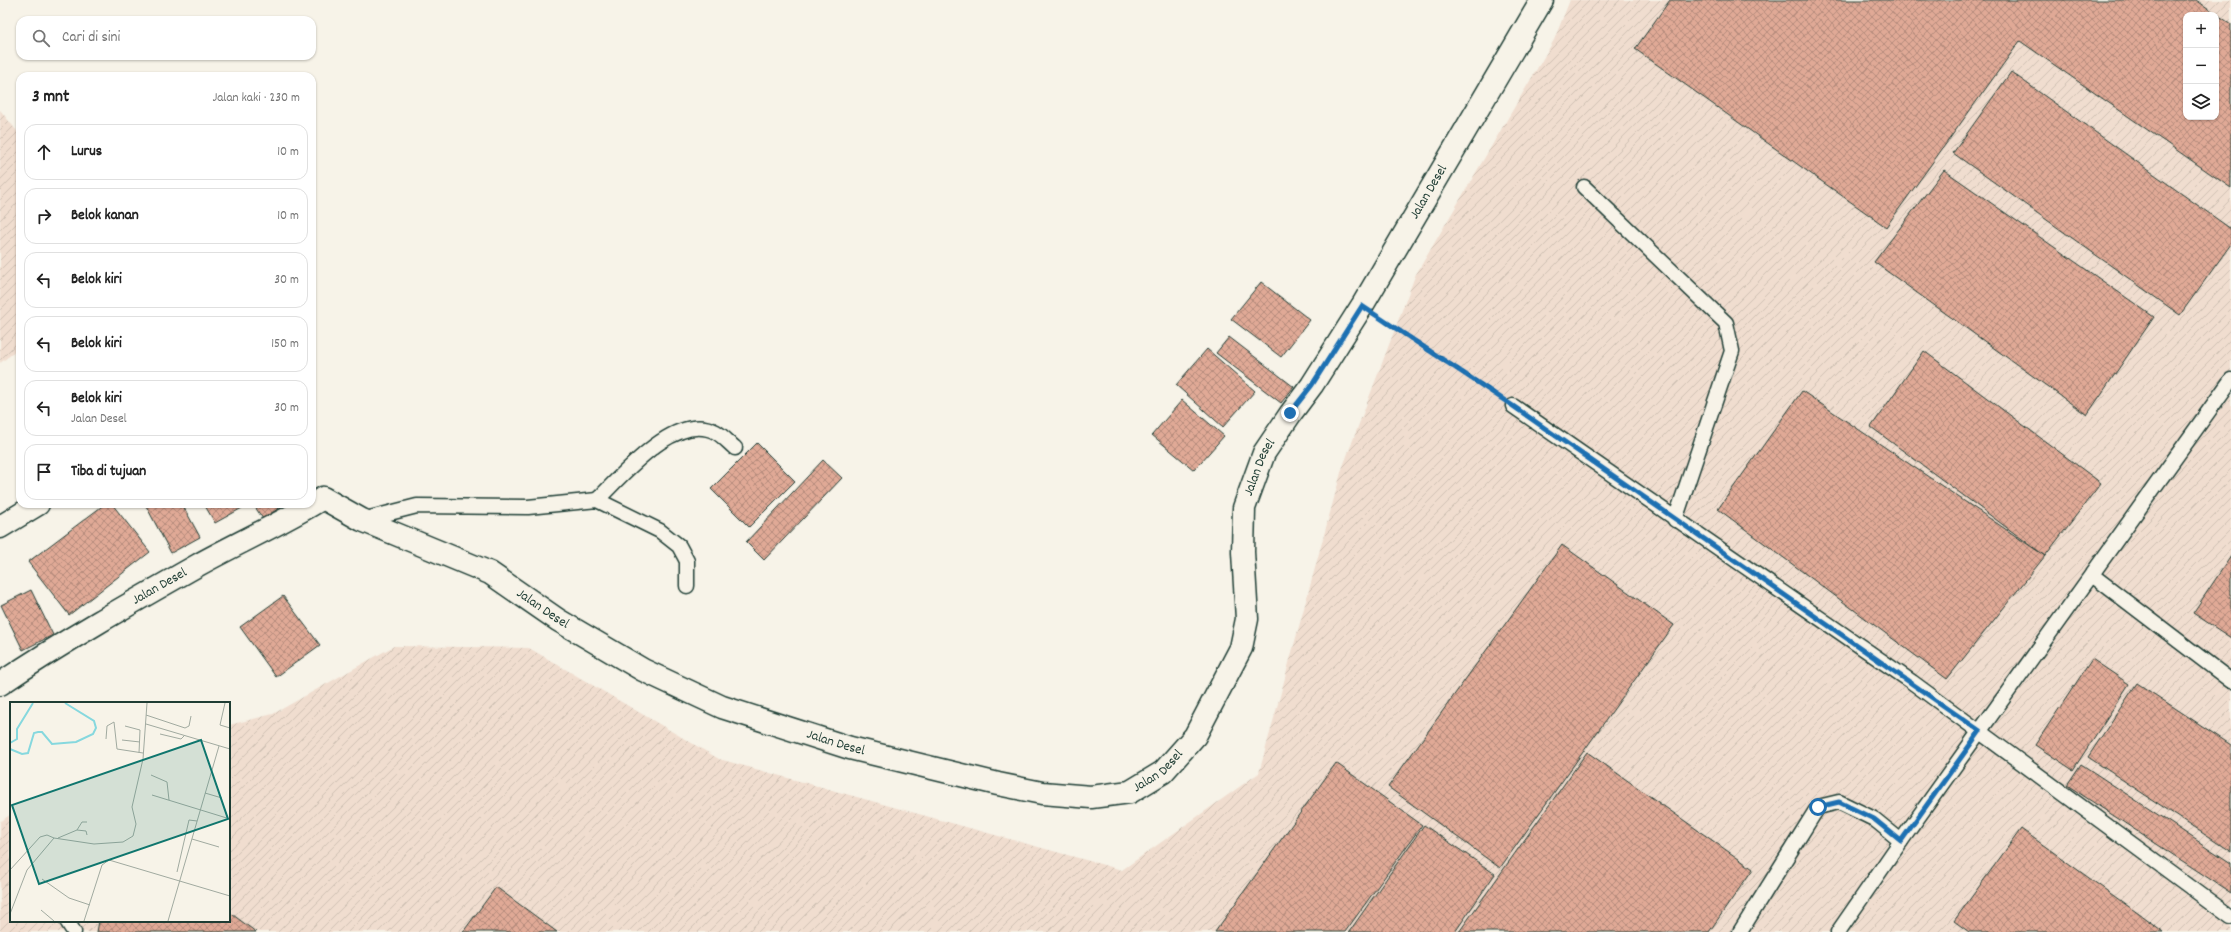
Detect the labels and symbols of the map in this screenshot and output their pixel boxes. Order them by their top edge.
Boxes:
street label: Jalan Desel [1405,161,1453,223]
route end [1281,404,1299,422]
street label: Jalan Desel [1239,435,1281,499]
street label: Jalan Desel [129,563,191,610]
street label: Jalan Desel [512,584,573,635]
inset map [10,702,230,922]
street label: Jalan Desel [804,725,867,761]
street label: Jalan Desel [1129,745,1189,798]
route start [1809,798,1827,816]

